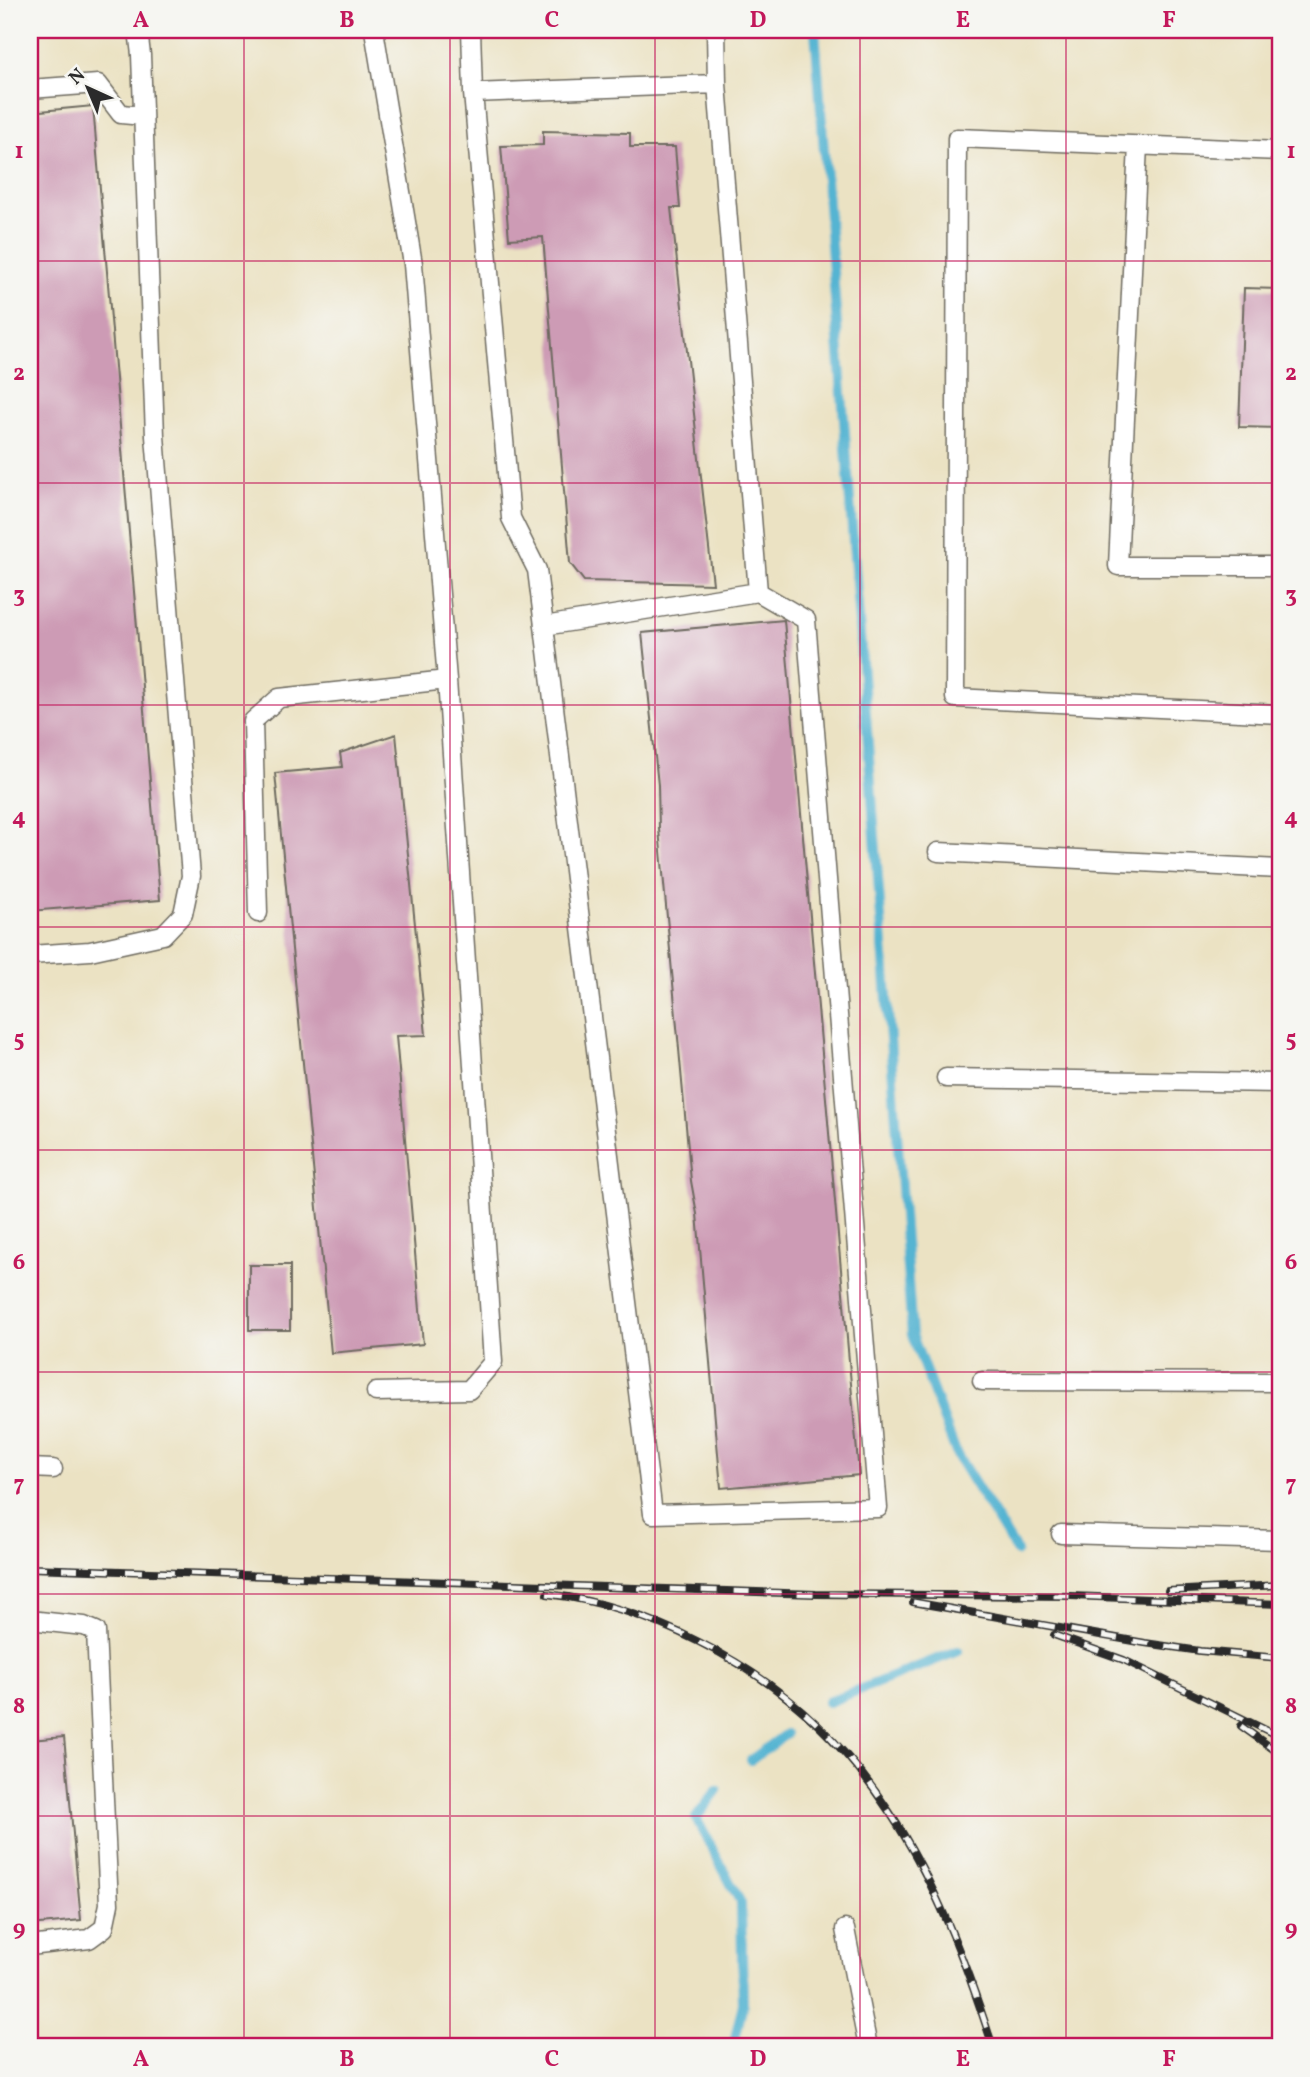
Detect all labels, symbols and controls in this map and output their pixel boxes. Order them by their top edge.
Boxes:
text: A [133,5,149,37]
text: B [339,5,355,37]
text: C [545,5,559,37]
text: D [750,5,767,37]
text: E [956,5,970,37]
text: F [1162,5,1176,37]
north arrow [52,52,122,122]
text: N [64,63,92,91]
text: 1 [14,136,24,168]
text: 1 [1286,136,1296,168]
text: 2 [13,358,25,390]
text: 2 [1285,358,1297,390]
text: 3 [13,580,25,612]
text: 3 [1285,580,1297,612]
text: 4 [12,802,26,834]
text: 4 [1284,802,1298,834]
text: 5 [13,1024,25,1056]
text: 5 [1285,1024,1297,1056]
text: 6 [13,1247,25,1279]
text: 6 [1285,1247,1297,1279]
text: 7 [14,1469,25,1501]
text: 7 [1286,1469,1297,1501]
text: 8 [13,1691,25,1723]
text: 8 [1285,1691,1297,1723]
text: 9 [13,1913,25,1945]
text: 9 [1285,1913,1297,1945]
text: A [133,2044,149,2076]
text: B [339,2044,355,2076]
text: C [545,2044,559,2076]
text: D [750,2044,767,2076]
text: E [956,2044,970,2076]
text: F [1162,2044,1176,2076]

